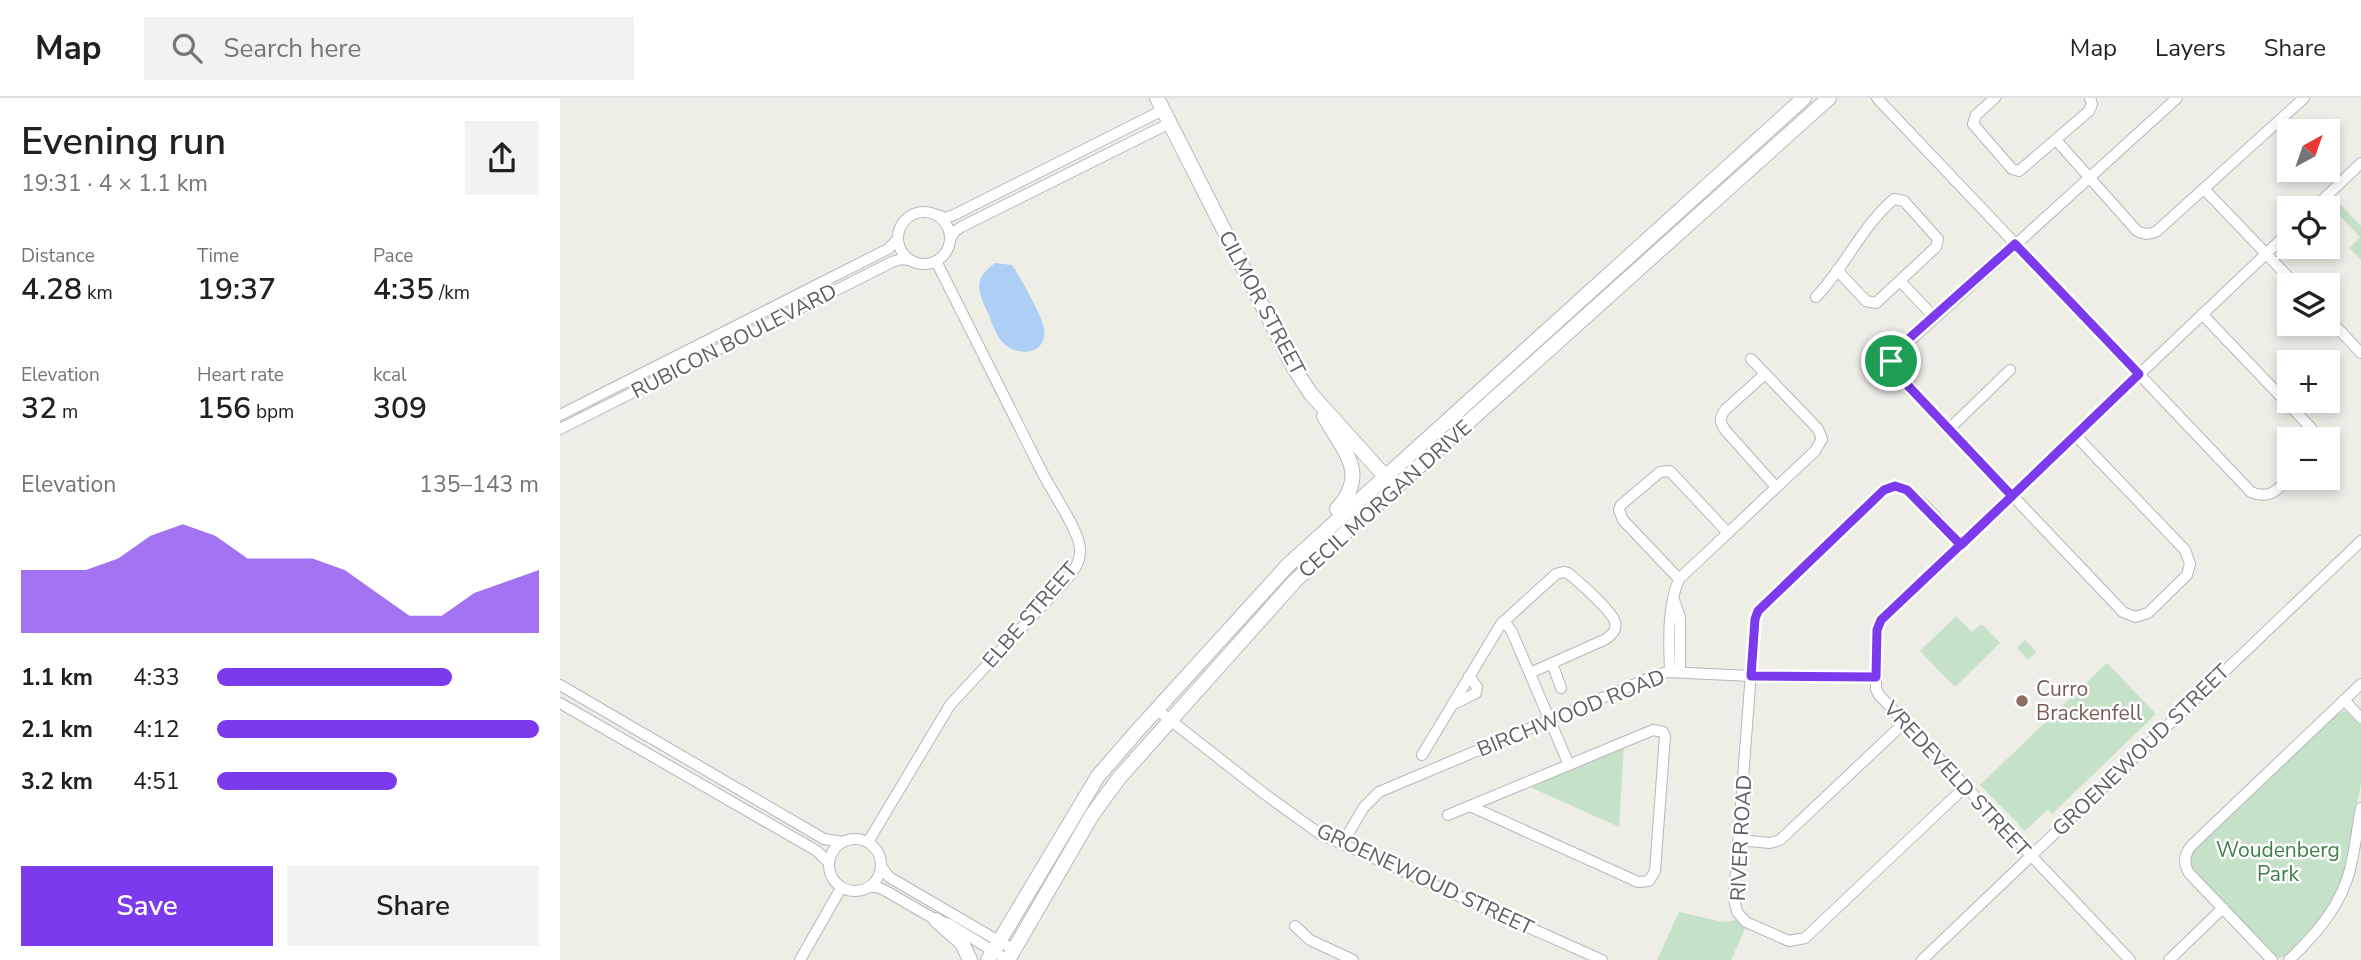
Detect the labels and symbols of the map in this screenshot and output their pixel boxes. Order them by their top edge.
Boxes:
north arrow [2277,119,2340,182]
street label: CILMOR STREET [1212,226,1312,381]
street label: RUBICON BOULEVARD [627,277,841,405]
pin [1861,331,1921,391]
street label: CECIL MORGAN DRIVE [1292,414,1478,584]
street label: ELBE STREET [976,556,1084,674]
street label: GROENEWOUD STREET [2046,658,2236,842]
street label: BIRCHWOOD ROAD [1473,663,1669,763]
place label: Curro Brackenfell [2036,675,2143,727]
marker: Curro Brackenfell [2014,693,2030,709]
street label: VREDEVELD STREET [1877,694,2037,863]
street label: RIVER ROAD [1724,774,1758,902]
street label: GROENEWOUD STREET [1312,816,1538,942]
park label: Woudenberg Park [2216,836,2340,888]

